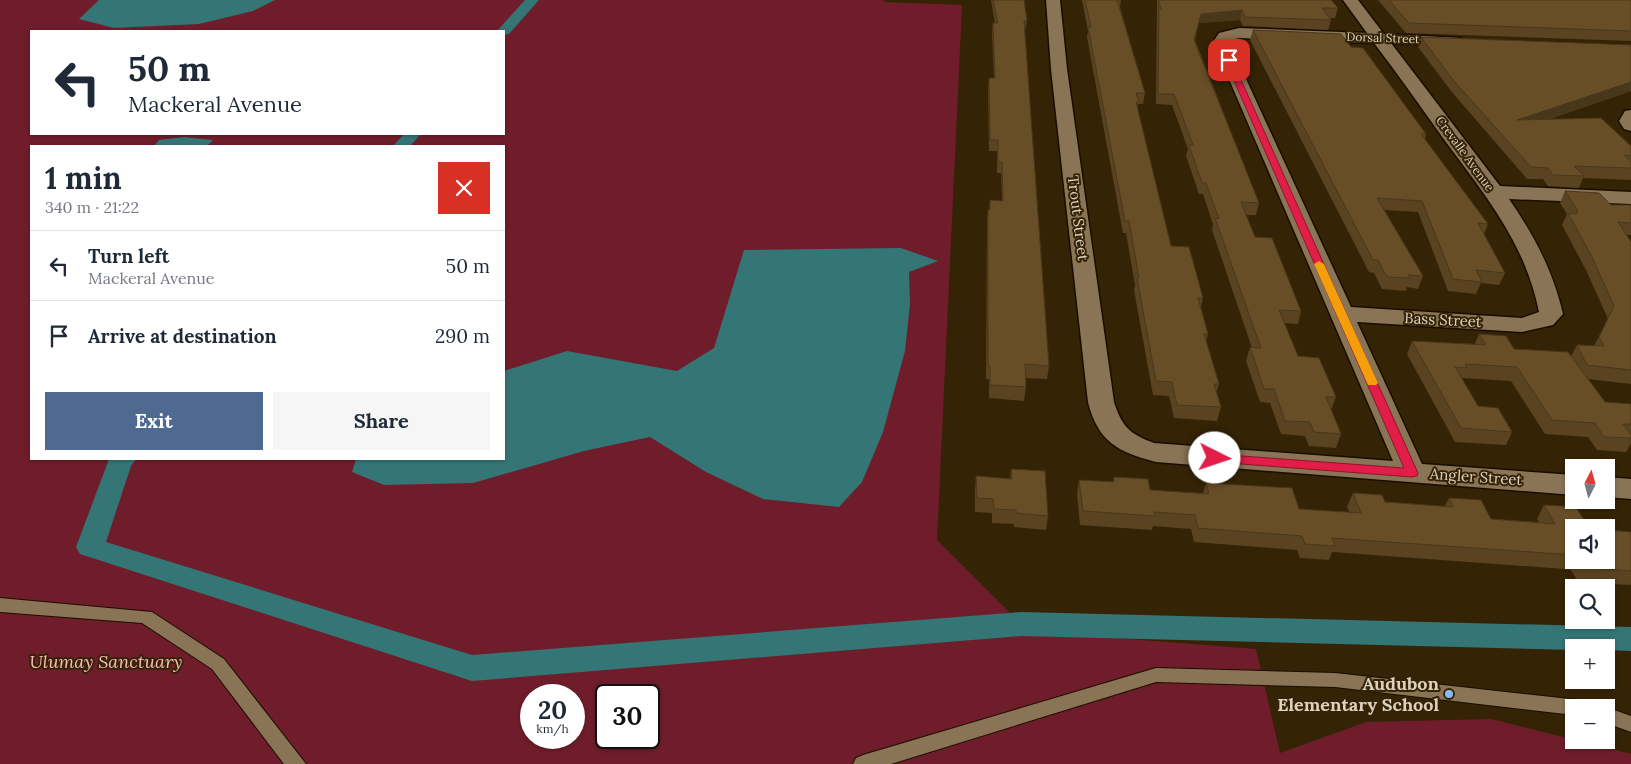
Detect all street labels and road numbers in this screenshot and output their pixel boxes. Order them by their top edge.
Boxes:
street label: Dorsal Street [1346,29,1420,46]
street label: Crevalle Avenue [1433,113,1498,195]
street label: Trout Street [1064,174,1093,262]
street label: Bass Street [1404,308,1482,331]
street label: Angler Street [1428,464,1523,489]

